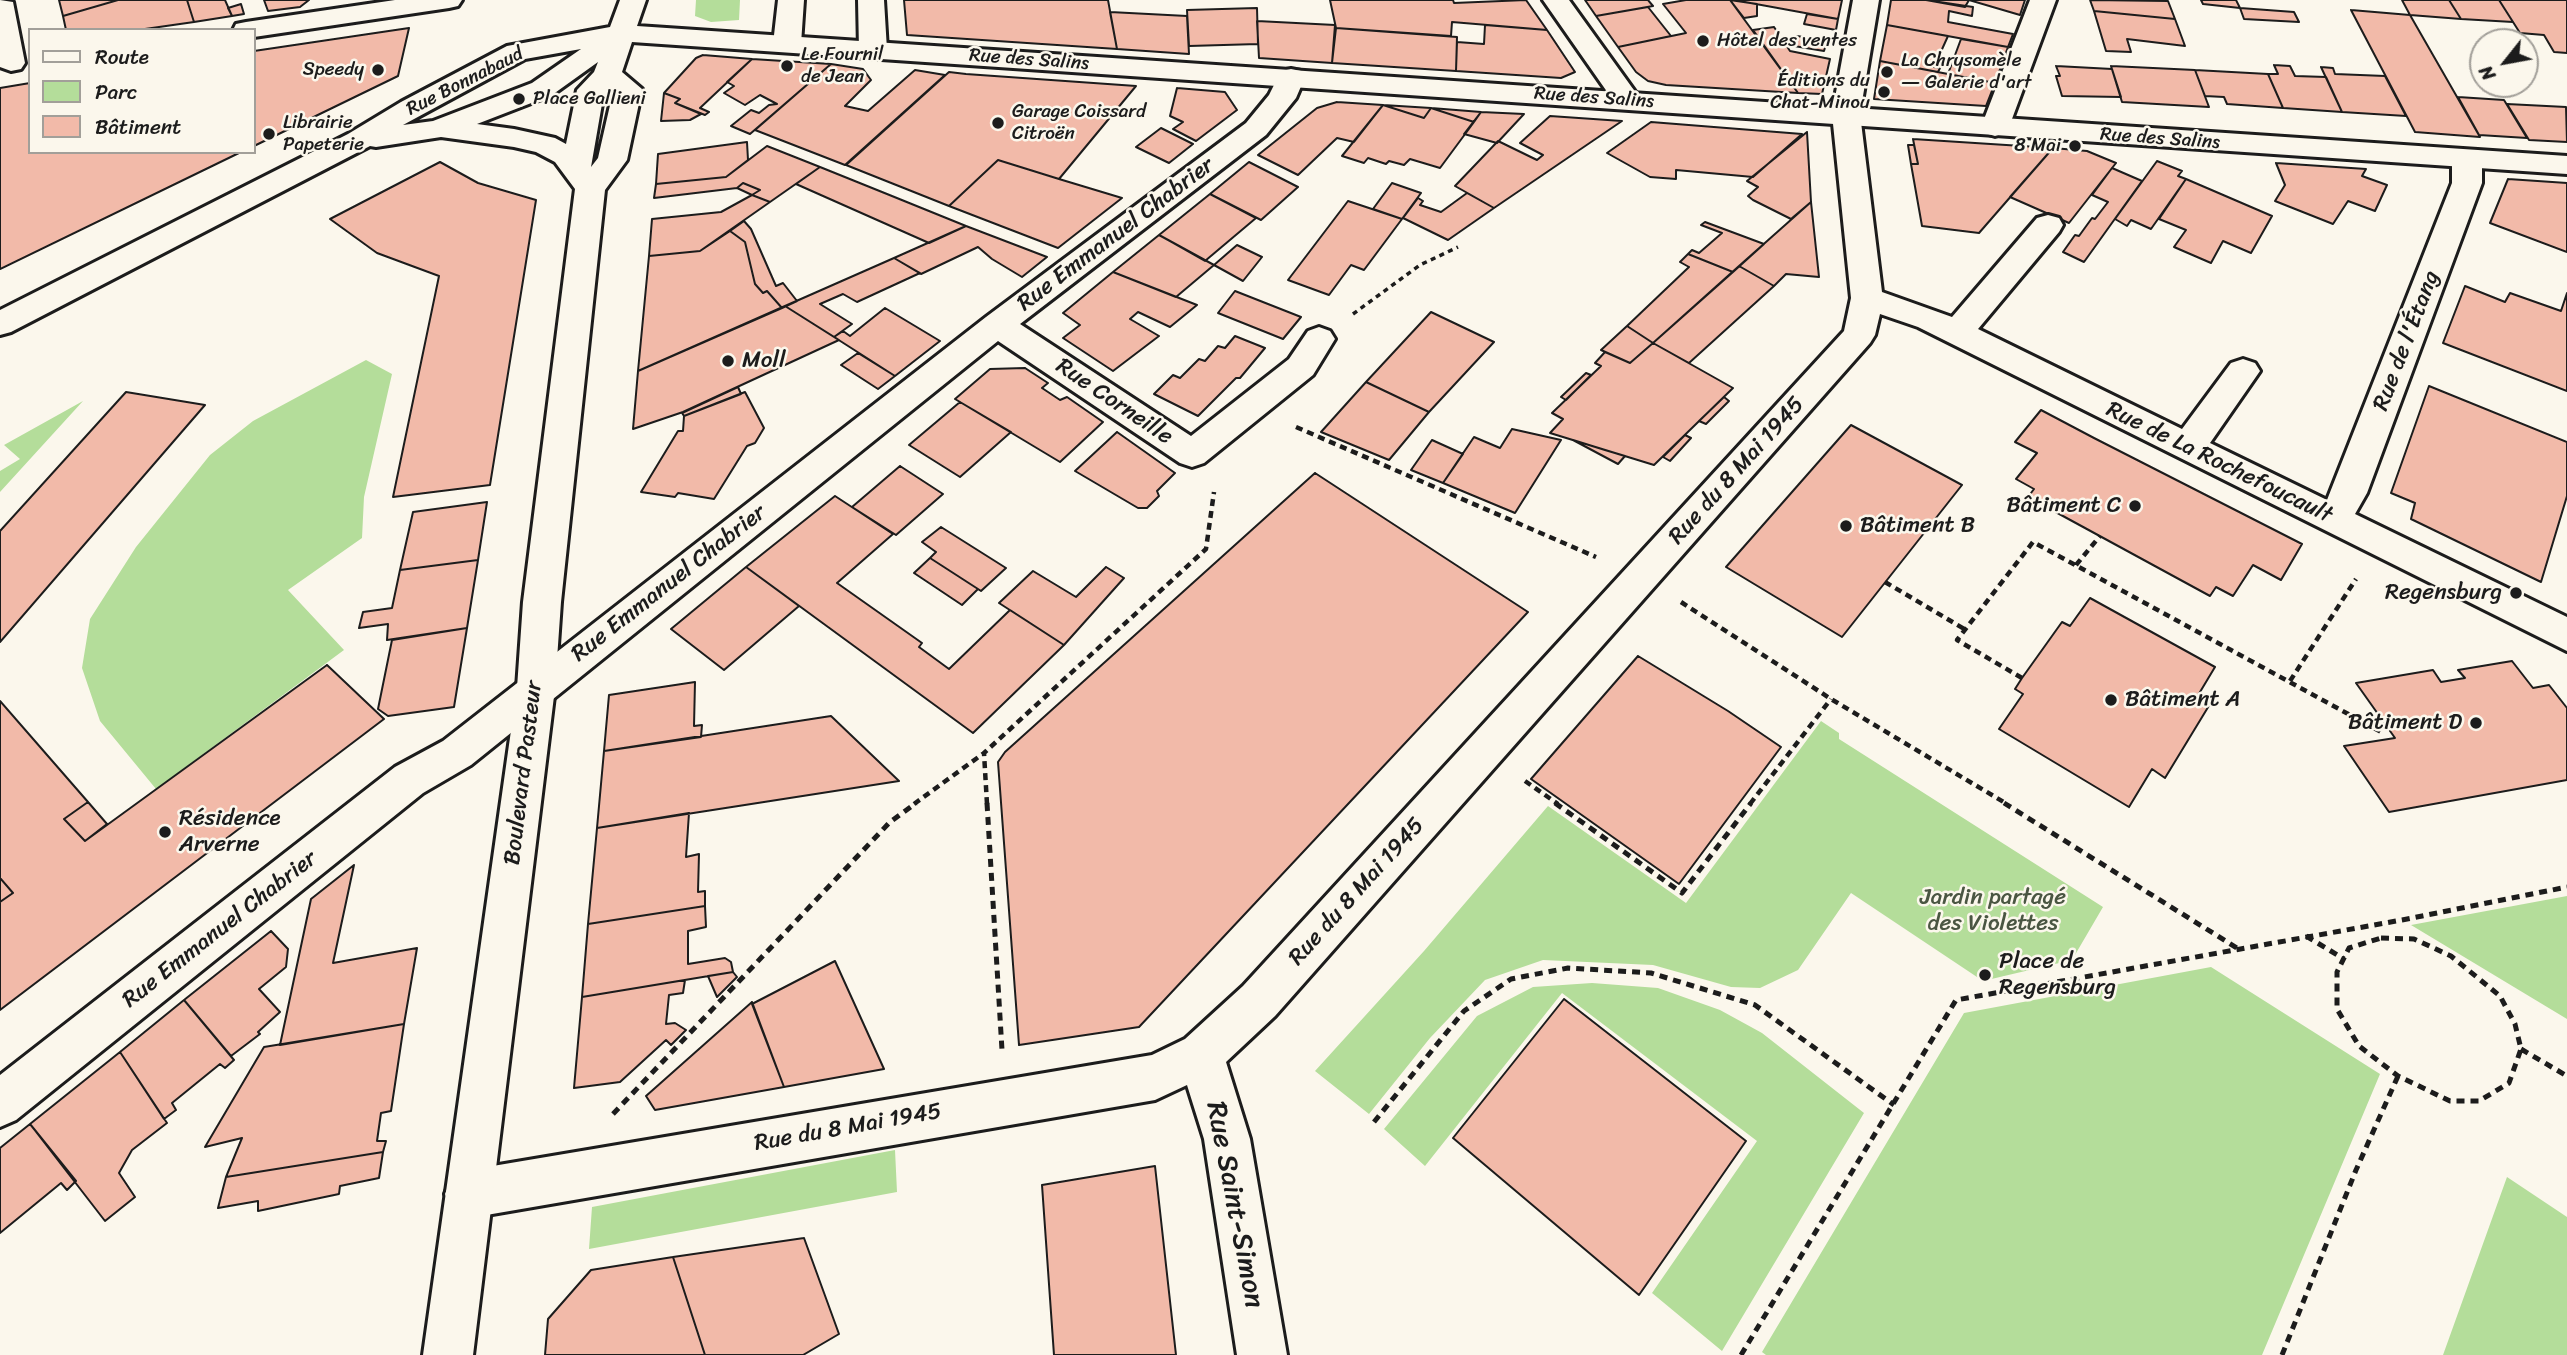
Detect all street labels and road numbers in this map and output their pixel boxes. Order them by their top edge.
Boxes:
street label: Rue Bonnabaud [403,43,527,121]
street label: Rue des Salins [968,44,1090,76]
street label: Rue des Salins [1533,82,1655,114]
street label: Rue des Salins [2099,123,2221,155]
street label: Rue Emmanuel Chabrier [1012,152,1220,318]
street label: Rue de l'Étang [2368,267,2446,415]
street label: Rue Corneille [1050,353,1178,451]
street label: Rue du 8 Mai 1945 [1663,391,1811,551]
street label: Rue de La Rochefoucault [2101,396,2337,530]
street label: Rue Emmanuel Chabrier [566,500,772,668]
street label: Boulevard Pasteur [499,679,549,867]
street label: Rue du 8 Mai 1945 [1283,812,1431,972]
street label: Rue Emmanuel Chabrier [117,846,323,1014]
street label: Rue du 8 Mai 1945 [752,1098,944,1158]
street label: Rue Saint-Simon [1198,1099,1270,1311]

